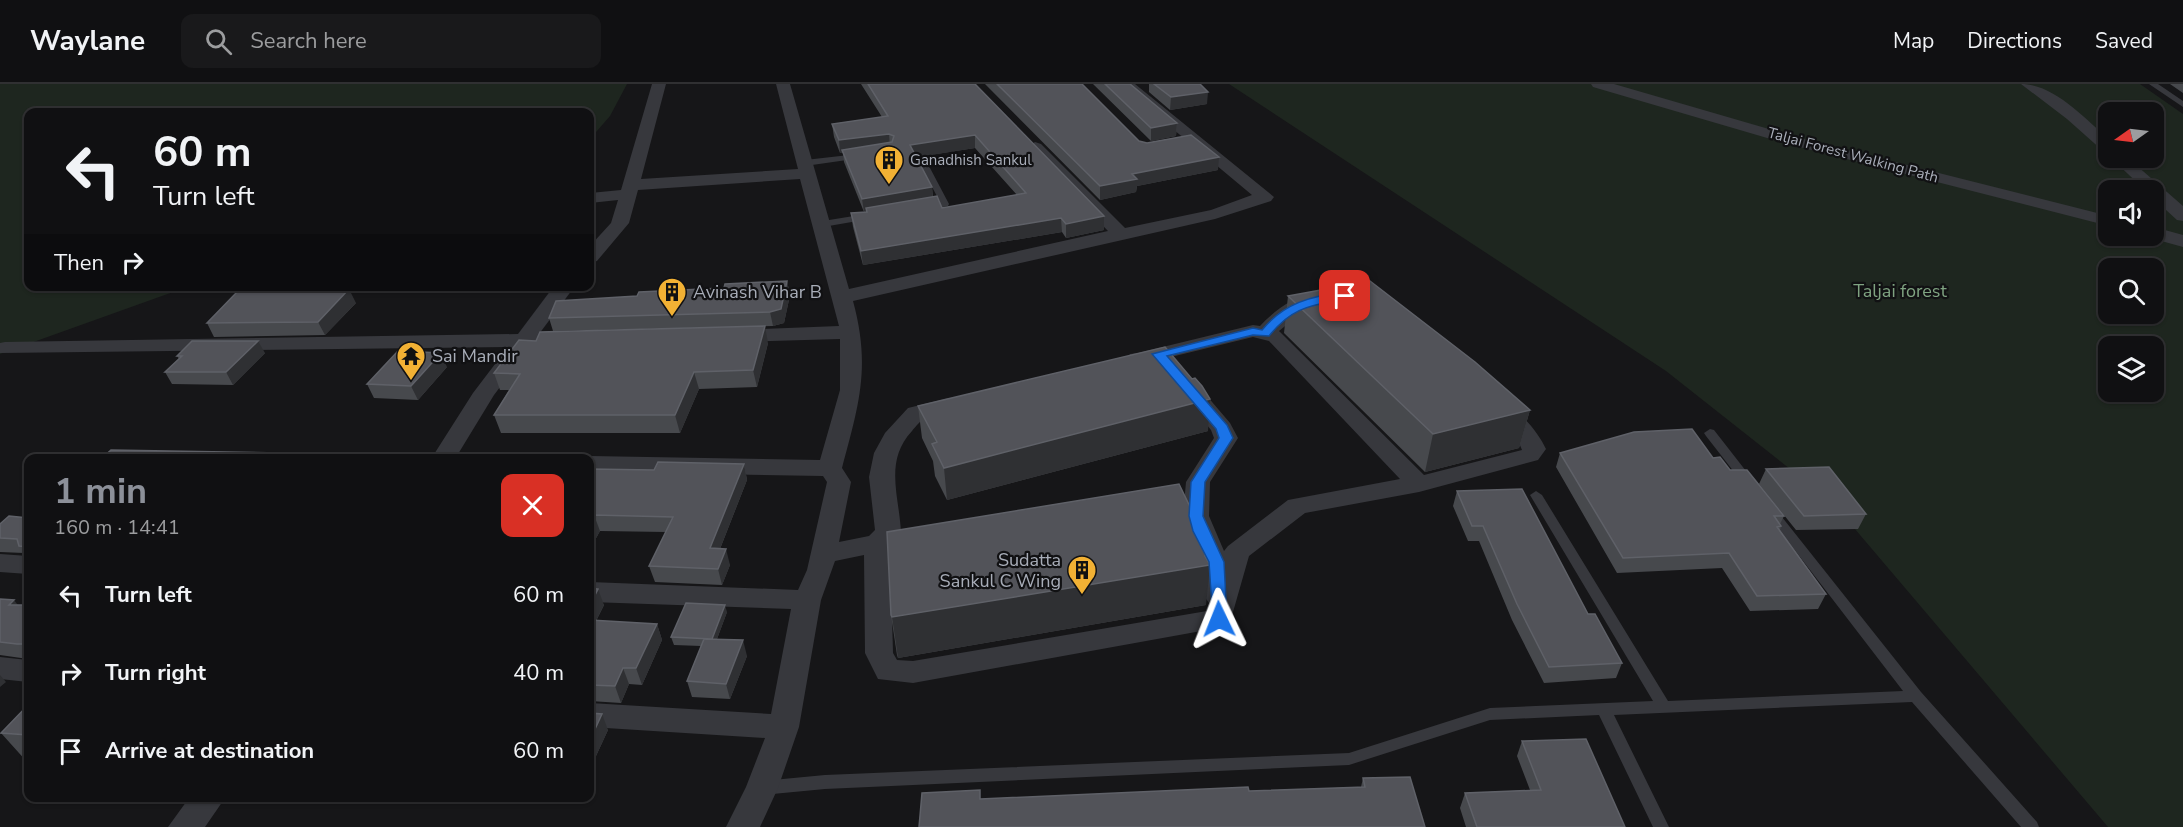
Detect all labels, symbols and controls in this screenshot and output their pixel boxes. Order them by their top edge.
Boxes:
search box [181,14,601,68]
text: Waylane [30,22,145,60]
icon: search [202,25,235,58]
text: Search here [250,26,367,56]
text: Map [1893,27,1934,55]
text: Directions [1967,27,2062,55]
text: Saved [2095,27,2153,55]
north arrow [2098,102,2164,168]
map controls [2098,102,2164,402]
street label: Taljai Forest Walking Path [1765,123,1941,187]
text: 60 m [153,124,252,181]
icon: left [54,132,132,210]
building icon: Ganadhish Sankul [873,144,905,186]
place label: Ganadhish Sankul [910,150,1032,170]
text: Turn left [153,178,254,215]
button: sound [2098,180,2164,246]
icon: right [116,246,149,279]
text: Then [54,248,104,278]
button: search [2098,258,2164,324]
pin [1319,270,1370,321]
building icon: Avinash Vihar B [656,276,688,318]
icon: arrive [1328,279,1361,312]
park label: Taljai forest [1853,279,1947,303]
place label: Avinash Vihar B [693,280,822,304]
button: layers [2098,336,2164,402]
temple icon: Sai Mandir [395,340,427,382]
place label: Sai Mandir [432,344,518,368]
text: 1 min [54,467,147,516]
button: close [501,474,564,537]
text: 160 m · 14:41 [54,514,180,541]
place label: Sudatta Sankul C Wing [940,548,1061,593]
building icon: Sudatta Sankul C Wing [1066,554,1098,596]
icon: left [54,579,87,612]
text: Turn left [105,580,192,610]
text: 60 m [513,580,564,610]
position arrow [1187,587,1251,651]
icon: right [54,657,87,690]
text: Turn right [105,658,206,688]
text: 40 m [513,658,564,688]
icon: arrive [54,735,87,768]
text: Arrive at destination [105,736,314,766]
text: 60 m [513,736,564,766]

